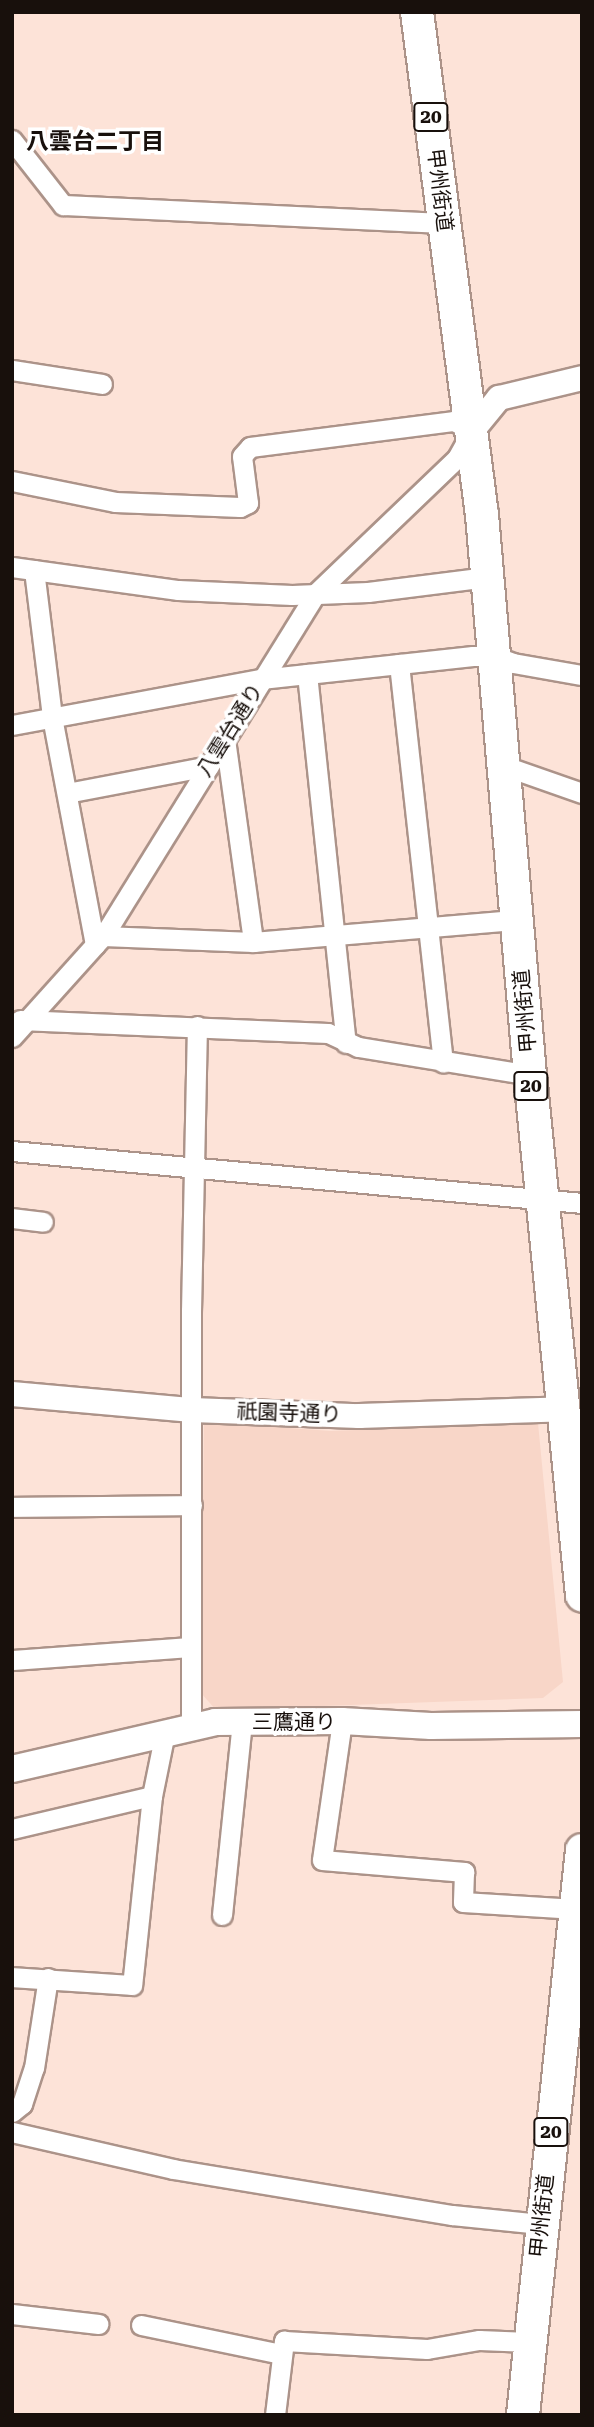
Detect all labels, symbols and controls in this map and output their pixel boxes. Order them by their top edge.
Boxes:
road number: 20 [412,102,450,132]
district label: 八雲台二丁目 [26,128,164,156]
street label: 甲州街道 [422,147,458,233]
street label: 八雲台通り [191,679,269,781]
street label: 甲州街道 [509,968,541,1054]
road number: 20 [512,1070,550,1102]
street label: 祇園寺通り [236,1399,342,1427]
street label: 三鷹通り [252,1709,336,1735]
road number: 20 [532,2116,570,2148]
street label: 甲州街道 [525,2173,559,2259]

